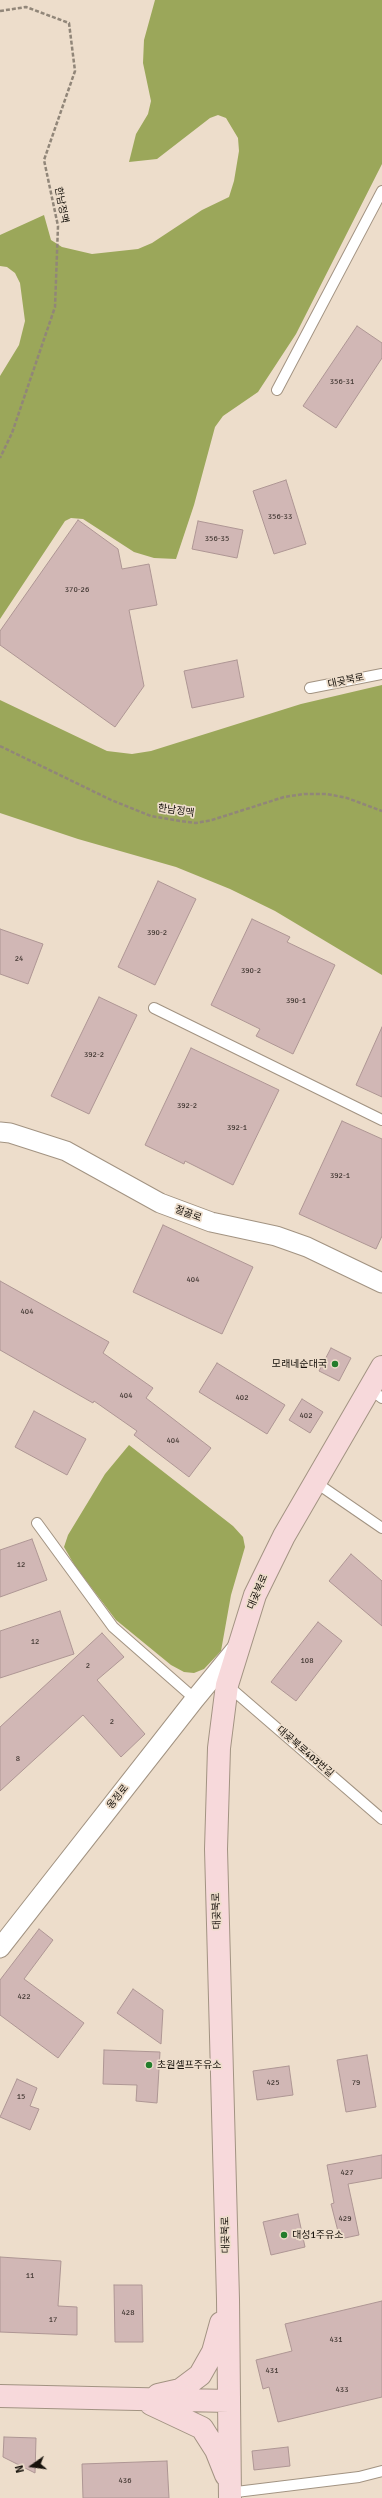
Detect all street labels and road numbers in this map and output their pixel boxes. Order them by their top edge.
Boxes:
street label: 한남정맥 [52,186,70,224]
street label: 대곶북로 [327,671,365,691]
street label: 한남정맥 [157,802,195,820]
street label: 절골로 [173,1204,203,1224]
street label: 대곶북로 [245,1573,271,1611]
street label: 대곶북로403번길 [274,1724,336,1780]
street label: 옹정로 [105,1782,131,1812]
street label: 대곶북로 [210,1892,224,1930]
street label: 대곶북로 [220,2216,232,2254]

